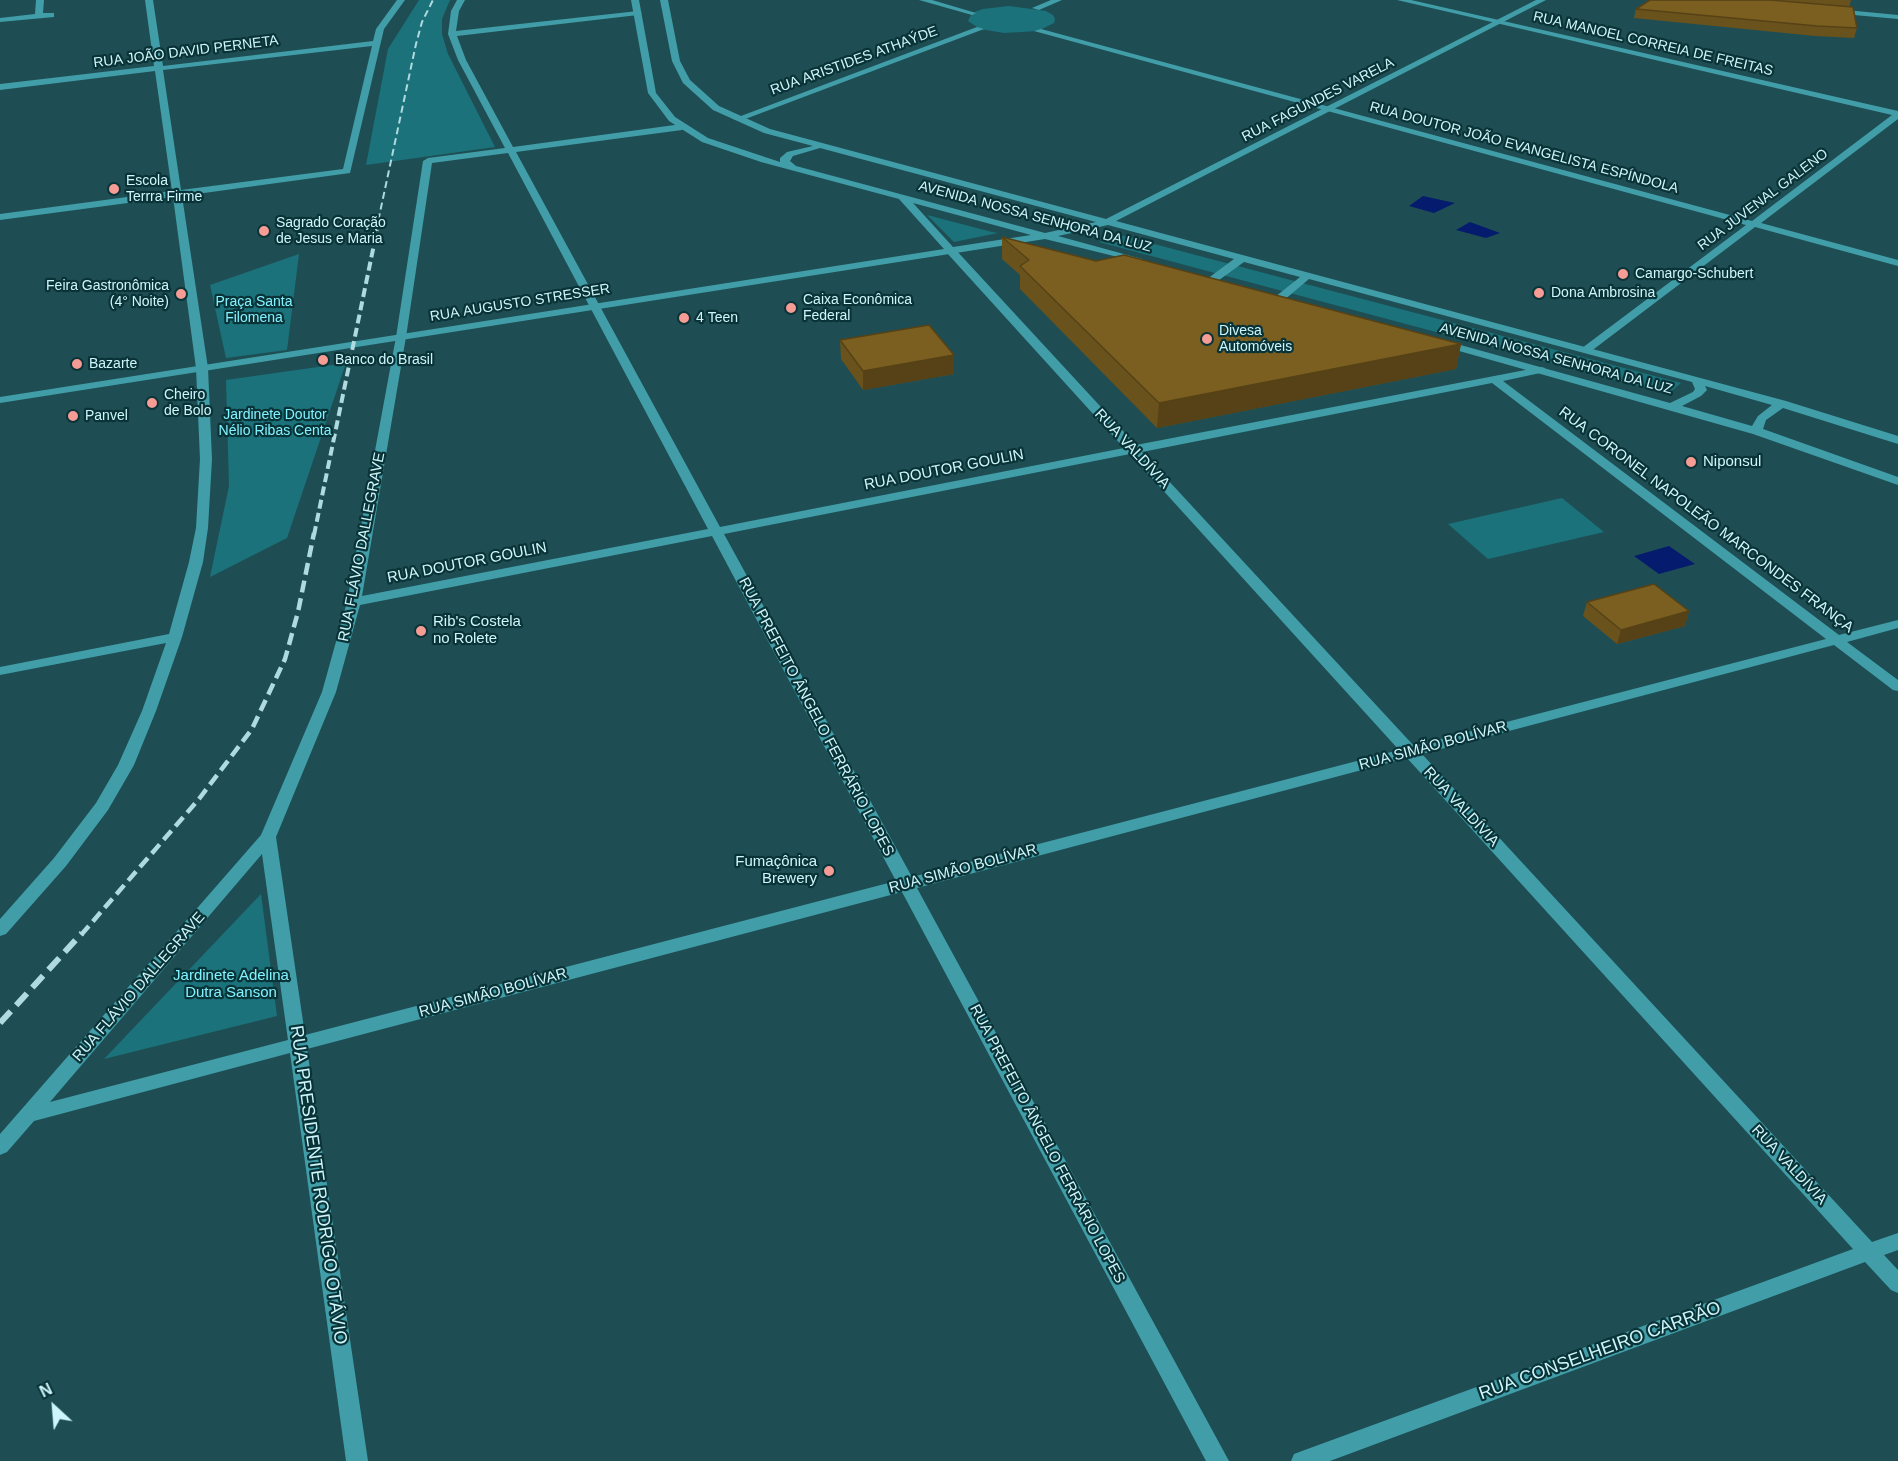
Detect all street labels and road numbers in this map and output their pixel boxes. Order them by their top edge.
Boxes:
street label: RUA MANOEL CORREIA DE FREITAS [1531,8,1775,80]
street label: RUA ARISTIDES ATHAÝDE [768,23,940,99]
street label: RUA JOÃO DAVID PERNETA [93,32,279,72]
street label: RUA FAGUNDES VARELA [1239,54,1397,146]
street label: RUA DOUTOR JOÃO EVANGELISTA ESPÍNDOLA [1368,99,1680,197]
street label: RUA JUVENAL GALENO [1695,146,1831,254]
street label: AVENIDA NOSSA SENHORA DA LUZ [917,178,1153,256]
street label: RUA AUGUSTO STRESSER [429,280,611,326]
street label: AVENIDA NOSSA SENHORA DA LUZ [1438,320,1674,398]
street label: RUA CORONEL NAPOLEÃO MARCONDES FRANÇA [1555,403,1857,637]
street label: RUA VALDÍVIA [1091,405,1173,493]
street label: RUA DOUTOR GOULIN [863,446,1025,494]
street label: RUA FLÁVIO DALLEGRAVE [335,451,389,643]
street label: RUA DOUTOR GOULIN [386,539,548,587]
street label: RUA PREFEITO ÂNGELO FERRÁRIO LOPES [735,575,897,859]
street label: RUA SIMÃO BOLÍVAR [1357,718,1509,774]
street label: RUA VALDÍVIA [1420,763,1502,851]
street label: RUA SIMÃO BOLÍVAR [887,841,1039,897]
street label: RUA FLÁVIO DALLEGRAVE [69,909,209,1065]
street label: RUA SIMÃO BOLÍVAR [417,965,569,1021]
street label: RUA PREFEITO ÂNGELO FERRÁRIO LOPES [966,1002,1128,1286]
street label: RUA PRESIDENTE RODRIGO OTÁVIO [285,1024,351,1346]
street label: RUA VALDÍVIA [1748,1121,1830,1209]
street label: RUA CONSELHEIRO CARRÃO [1476,1297,1724,1405]

